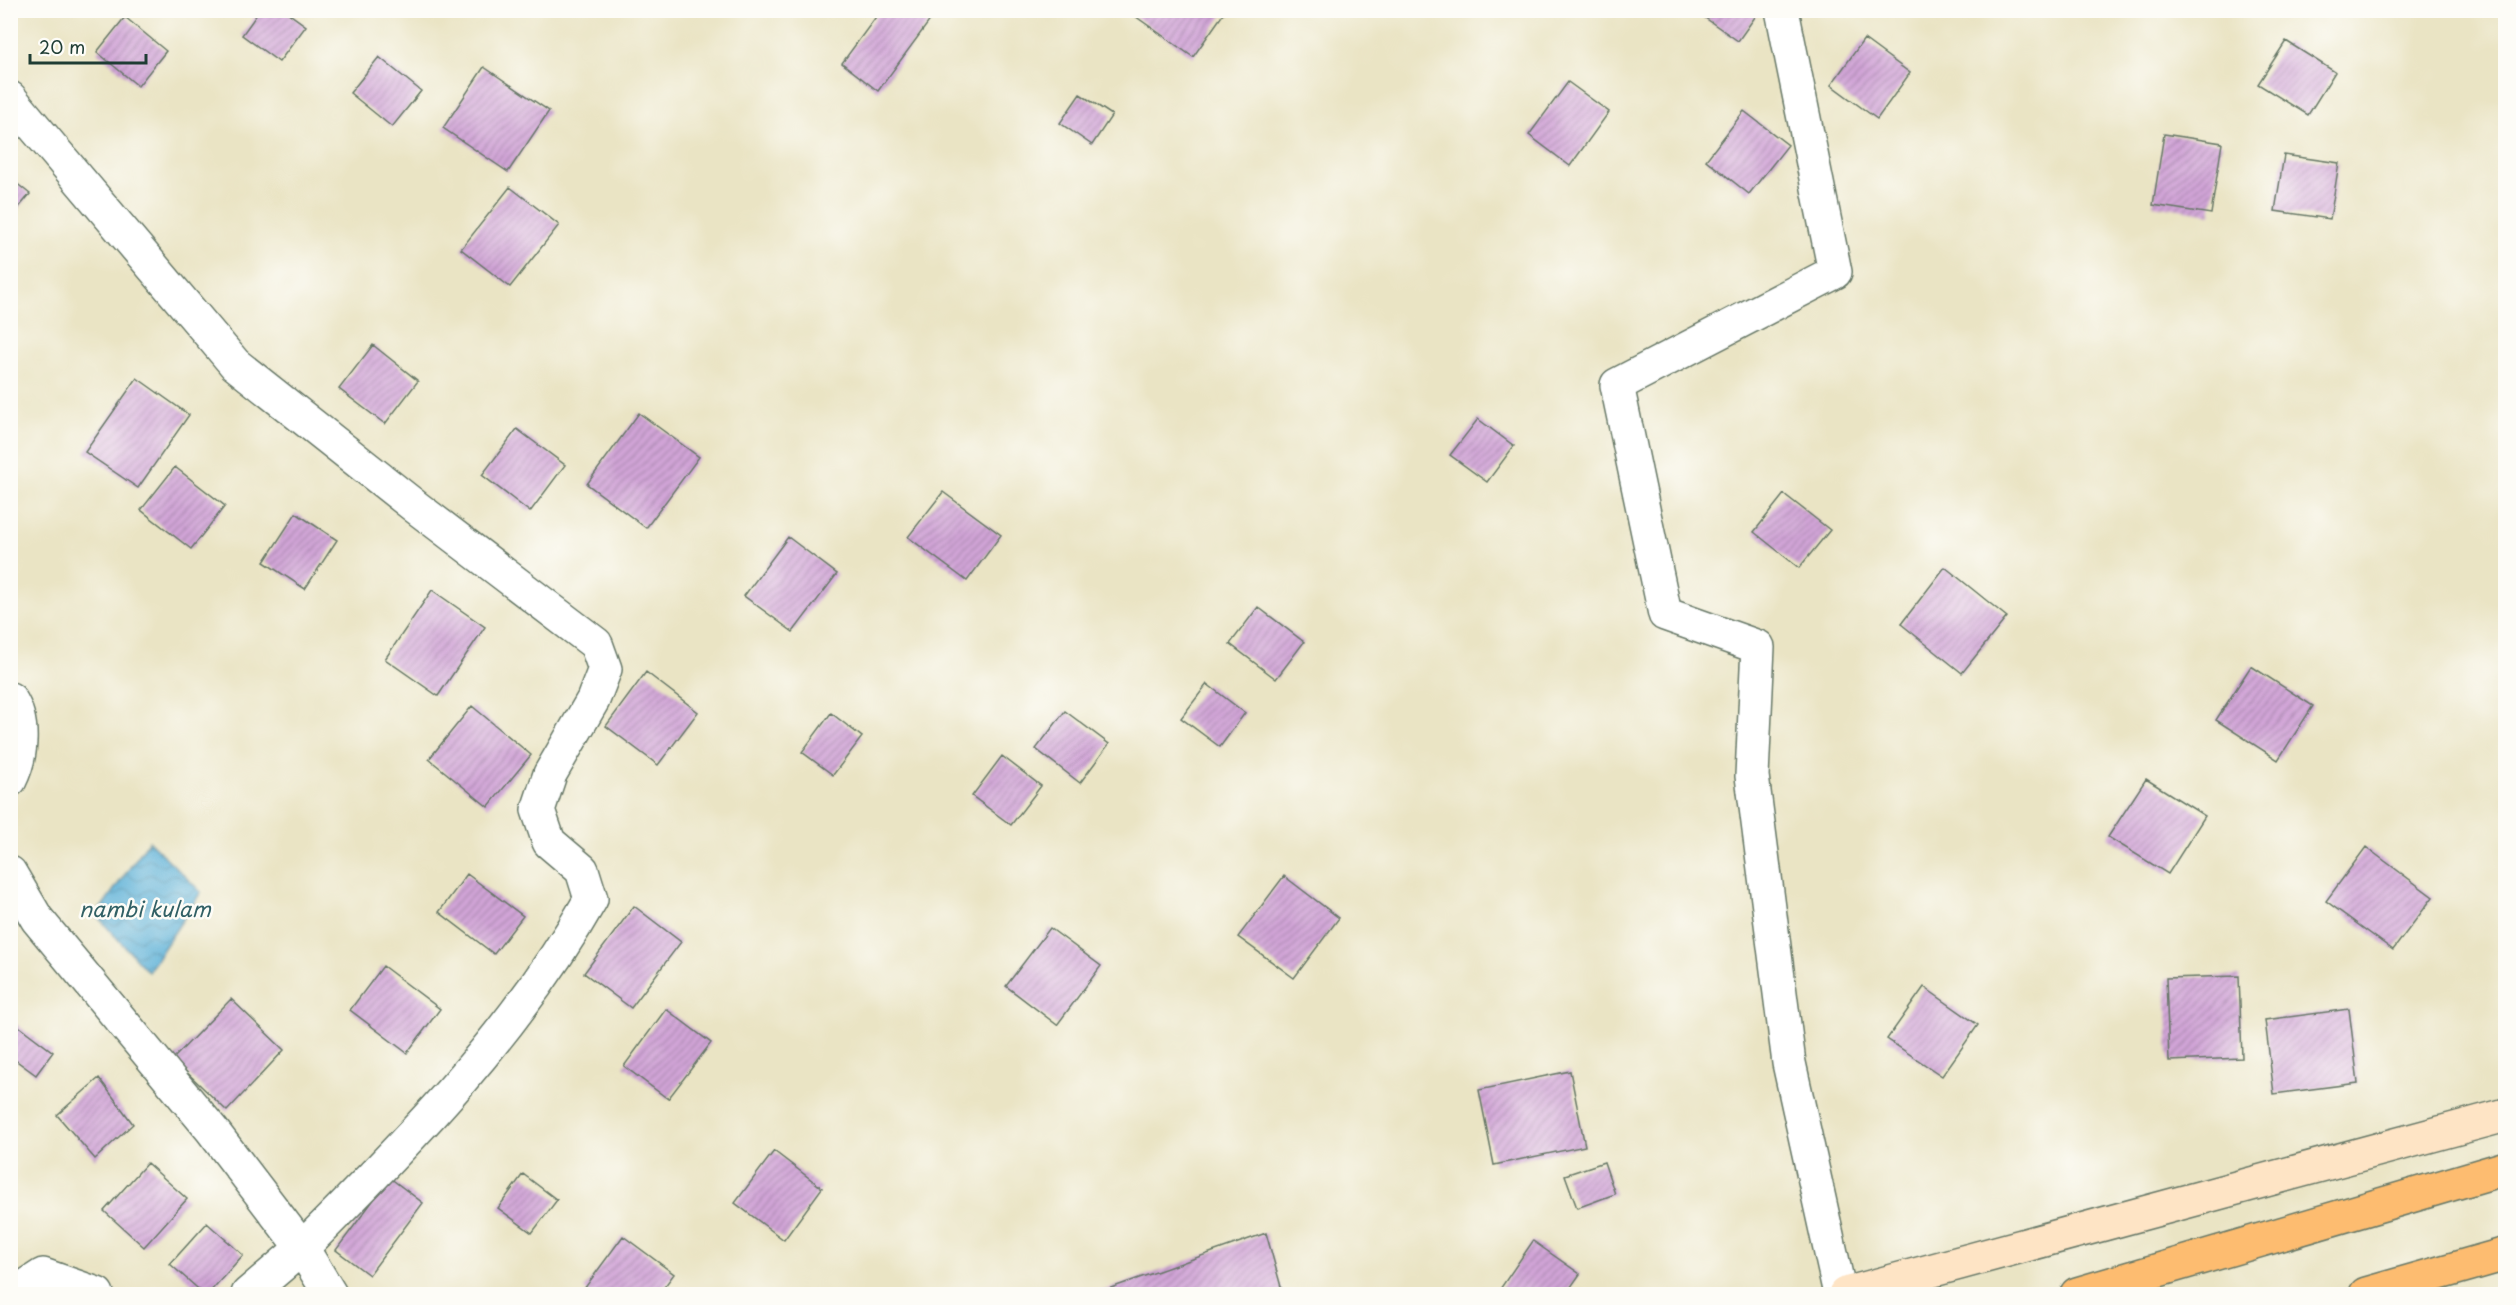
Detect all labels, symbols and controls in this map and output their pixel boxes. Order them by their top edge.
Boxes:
scale bar [30,27,146,65]
text: 20 m [39,33,85,60]
water label: nambi kulam [79,892,212,924]

